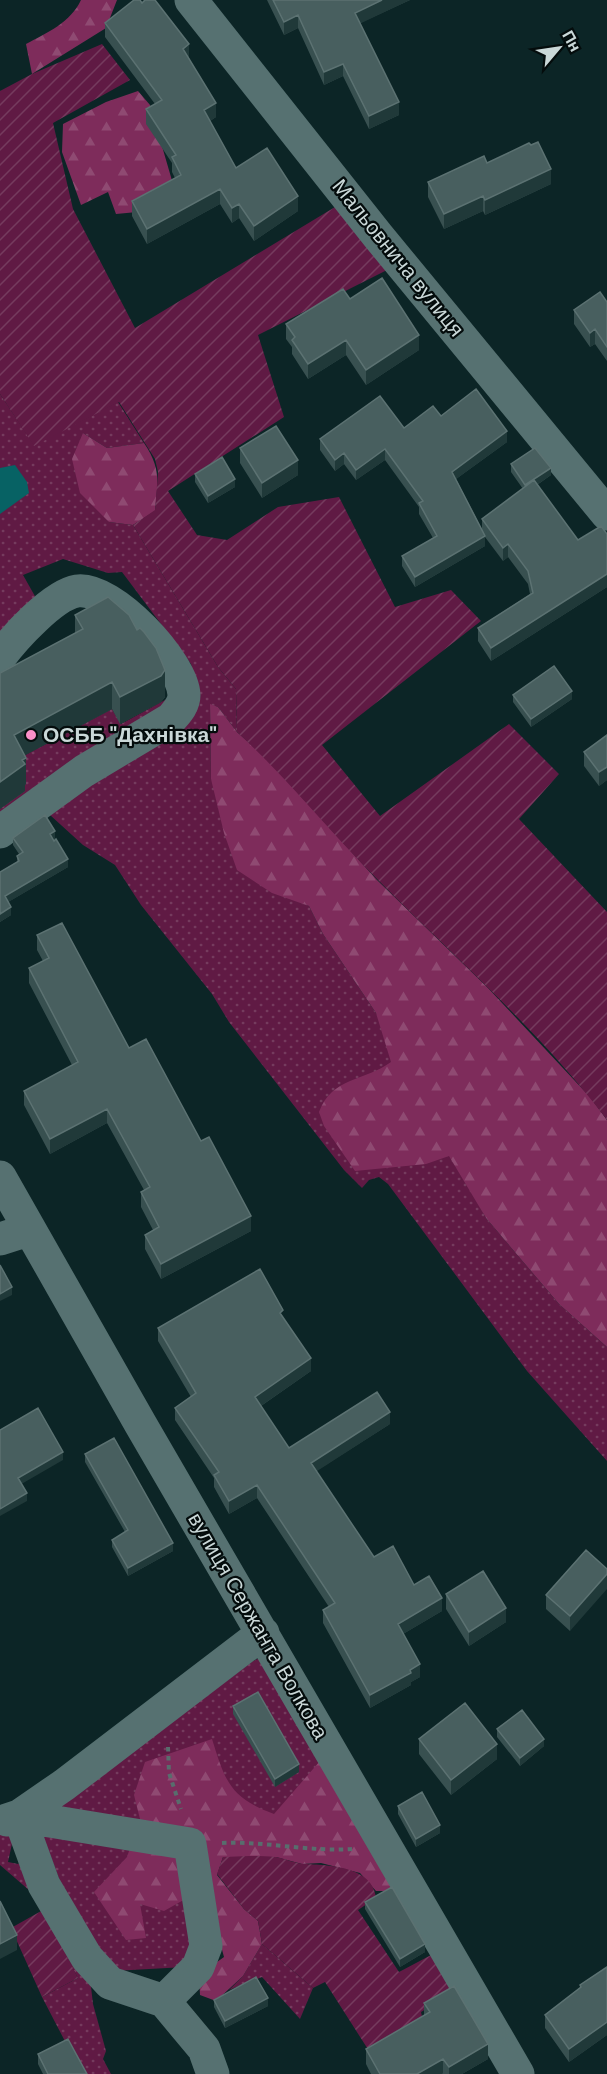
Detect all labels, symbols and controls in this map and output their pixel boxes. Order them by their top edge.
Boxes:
north arrow [529,18,589,78]
text: Пн [557,27,586,55]
street label: Мальовнича вулиця [326,173,470,343]
place label: ОСББ "Дахнівка" [43,721,217,749]
marker: ОСББ "Дахнівка" [24,728,38,742]
street label: вулиця Сержанта Волкова [182,1508,335,1745]

